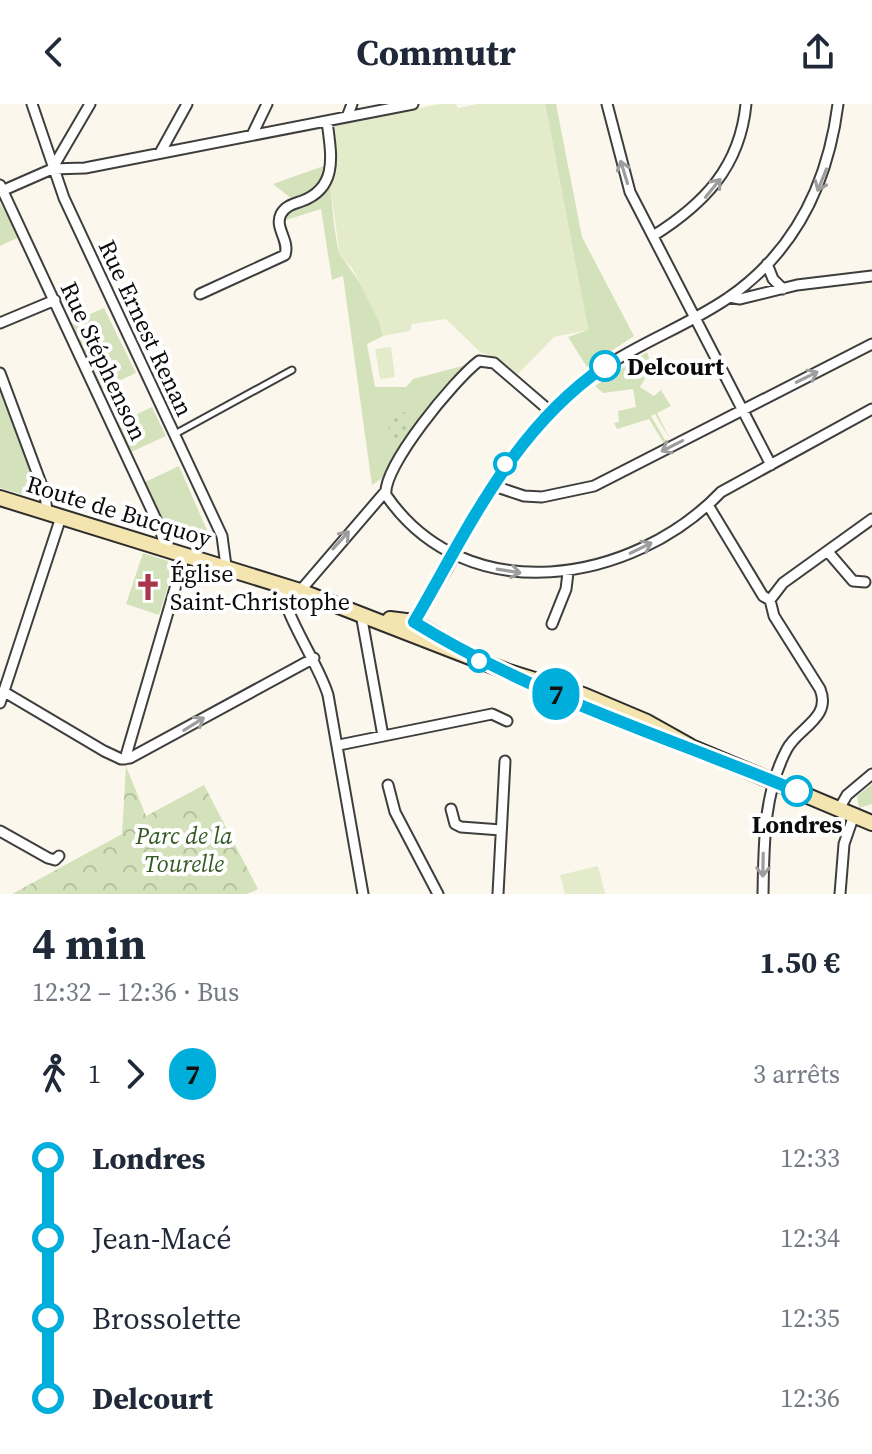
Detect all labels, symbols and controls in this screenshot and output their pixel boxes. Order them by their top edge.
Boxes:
text: Commutr [356,28,516,77]
icon: back [32,30,76,74]
icon: share [796,30,840,74]
one-way arrow [616,160,631,186]
one-way arrow [813,167,828,192]
one-way arrow [704,178,722,199]
street label: Rue Ernest Renan [91,234,201,422]
street label: Rue Stéphenson [53,276,155,446]
place label: Delcourt [627,350,724,383]
marker: Delcourt [590,351,620,381]
one-way arrow [794,369,818,384]
one-way arrow [661,438,685,454]
unlabelled marker [494,453,516,475]
street label: Route de Bucquoy [22,467,216,555]
one-way arrow [332,531,350,551]
one-way arrow [629,540,653,555]
place label: Église Saint-Christophe [170,557,350,618]
one-way arrow [496,564,521,579]
church icon: Église Saint-Christophe [133,572,163,602]
unlabelled marker [468,650,490,672]
line badge: 7 [530,668,582,720]
text: 7 [548,675,564,713]
one-way arrow [182,716,204,732]
marker: Londres [782,776,812,806]
place label: Londres [752,808,842,841]
park label: Parc de la Tourelle [134,819,233,880]
one-way arrow [756,851,771,878]
text: 4 min [32,913,146,974]
text: 1.50 € [760,942,840,983]
text: 12:32 – 12:36 · Bus [32,974,239,1010]
icon: walk [32,1052,76,1096]
icon: forward [113,1052,157,1096]
text: 7 [185,1055,200,1093]
text: 1 [88,1056,101,1092]
text: 3 arrêts [753,1056,840,1092]
text: Londres [92,1138,205,1179]
text: 12:33 [780,1140,840,1176]
text: Jean-Macé [92,1218,232,1259]
text: 12:34 [780,1220,840,1256]
text: Brossolette [92,1298,241,1339]
text: 12:35 [780,1300,840,1336]
text: Delcourt [92,1378,213,1419]
text: 12:36 [780,1380,840,1416]

